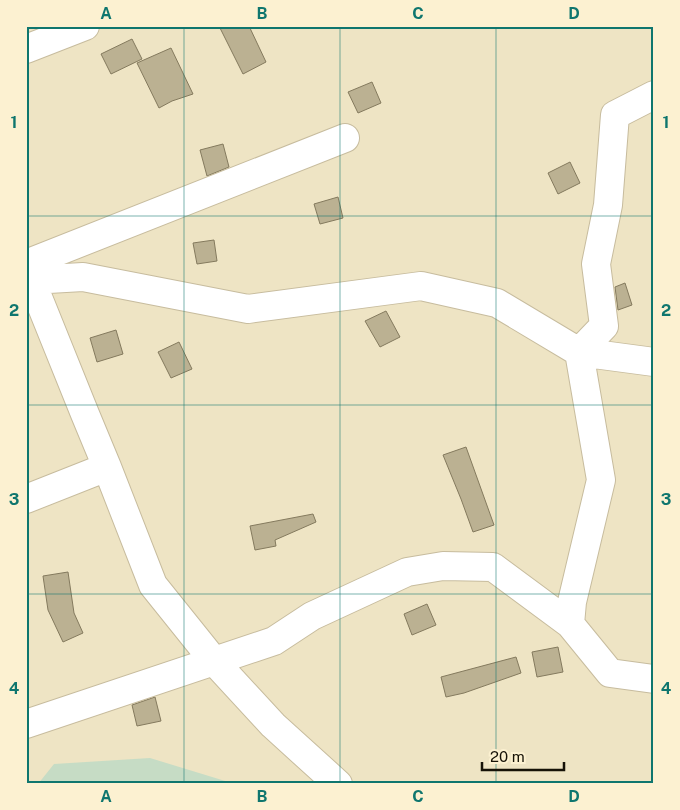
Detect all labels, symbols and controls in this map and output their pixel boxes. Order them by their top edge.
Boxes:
text: A [100,4,112,23]
text: B [257,4,268,23]
text: C [412,4,424,23]
text: D [568,4,580,23]
text: 1 [11,113,17,132]
text: 1 [663,113,669,132]
text: 2 [9,301,19,320]
text: 2 [661,301,671,320]
text: 3 [9,490,19,509]
text: 3 [661,490,671,509]
text: 4 [9,679,20,698]
text: 4 [661,679,672,698]
scale bar [482,740,565,772]
text: 20 m [490,748,525,765]
text: A [100,787,112,806]
text: B [257,787,268,806]
text: C [412,787,424,806]
text: D [568,787,580,806]

